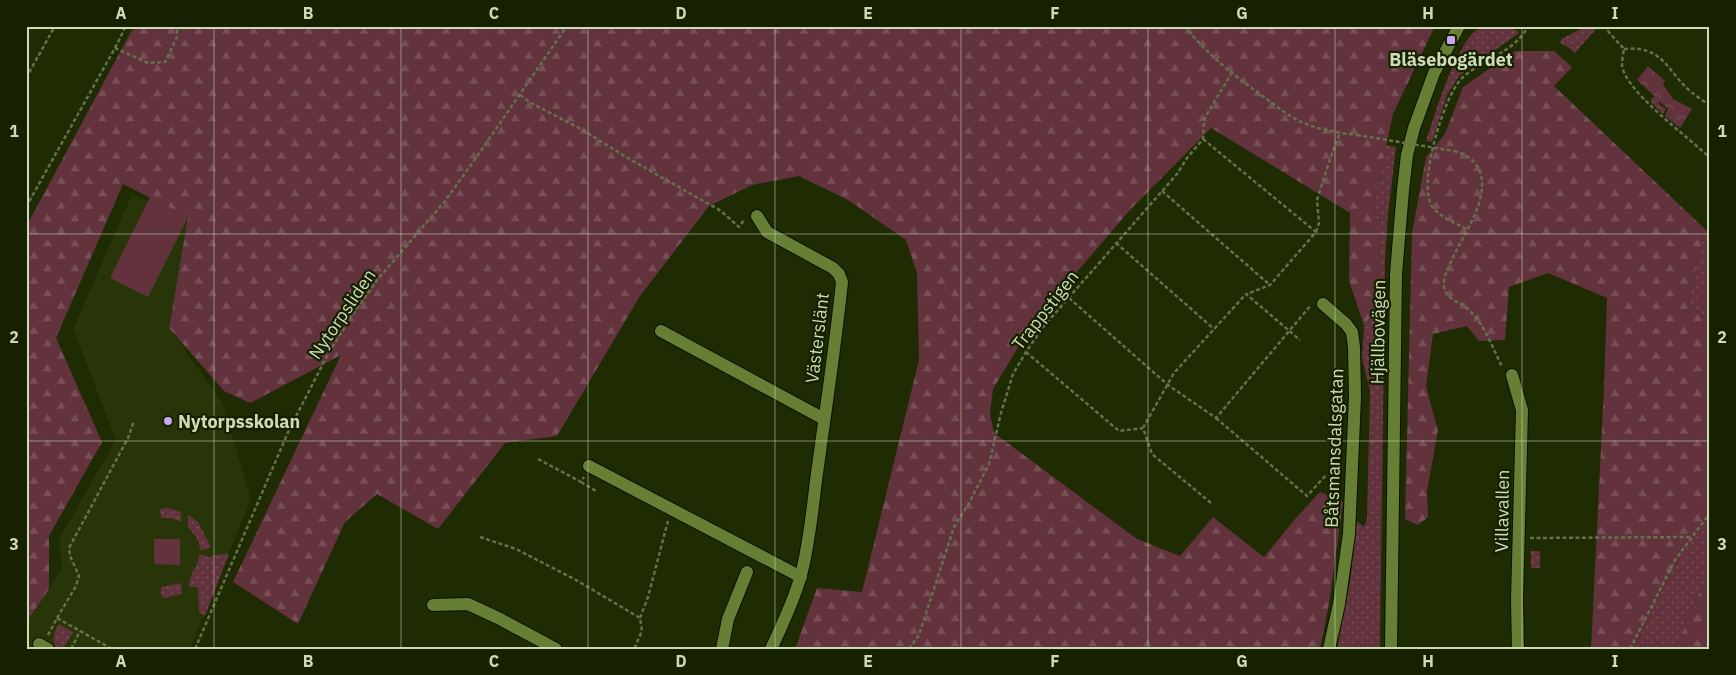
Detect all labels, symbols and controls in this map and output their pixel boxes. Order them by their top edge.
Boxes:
text: A [116,3,127,23]
text: B [303,3,314,23]
text: C [489,3,499,23]
text: D [675,3,687,23]
text: E [863,3,873,23]
text: F [1050,3,1060,23]
text: G [1236,3,1248,23]
text: H [1422,3,1434,23]
text: I [1612,3,1619,23]
marker: Bläsebogärdet [1445,34,1457,46]
place label: Bläsebogärdet [1389,48,1513,71]
text: 1 [9,121,19,141]
text: 1 [1717,121,1727,141]
street label: Nytorpsliden [303,265,381,363]
street label: Trappstigen [1007,265,1083,355]
street label: Hjällbovägen [1366,279,1390,385]
street label: Västerslänt [800,291,834,385]
text: 2 [9,327,19,347]
text: 2 [1717,327,1727,347]
street label: Båtsmansdalsgatan [1320,368,1348,528]
place label: Nytorpsskolan [178,410,300,433]
marker: Nytorpsskolan [162,415,174,427]
street label: Villavallen [1490,469,1514,553]
text: 3 [9,534,19,554]
text: 3 [1717,534,1727,554]
text: A [116,651,127,671]
text: B [303,651,314,671]
text: C [489,651,499,671]
text: D [675,651,687,671]
text: E [863,651,873,671]
text: F [1050,651,1060,671]
text: G [1236,651,1248,671]
text: H [1422,651,1434,671]
text: I [1612,651,1619,671]

